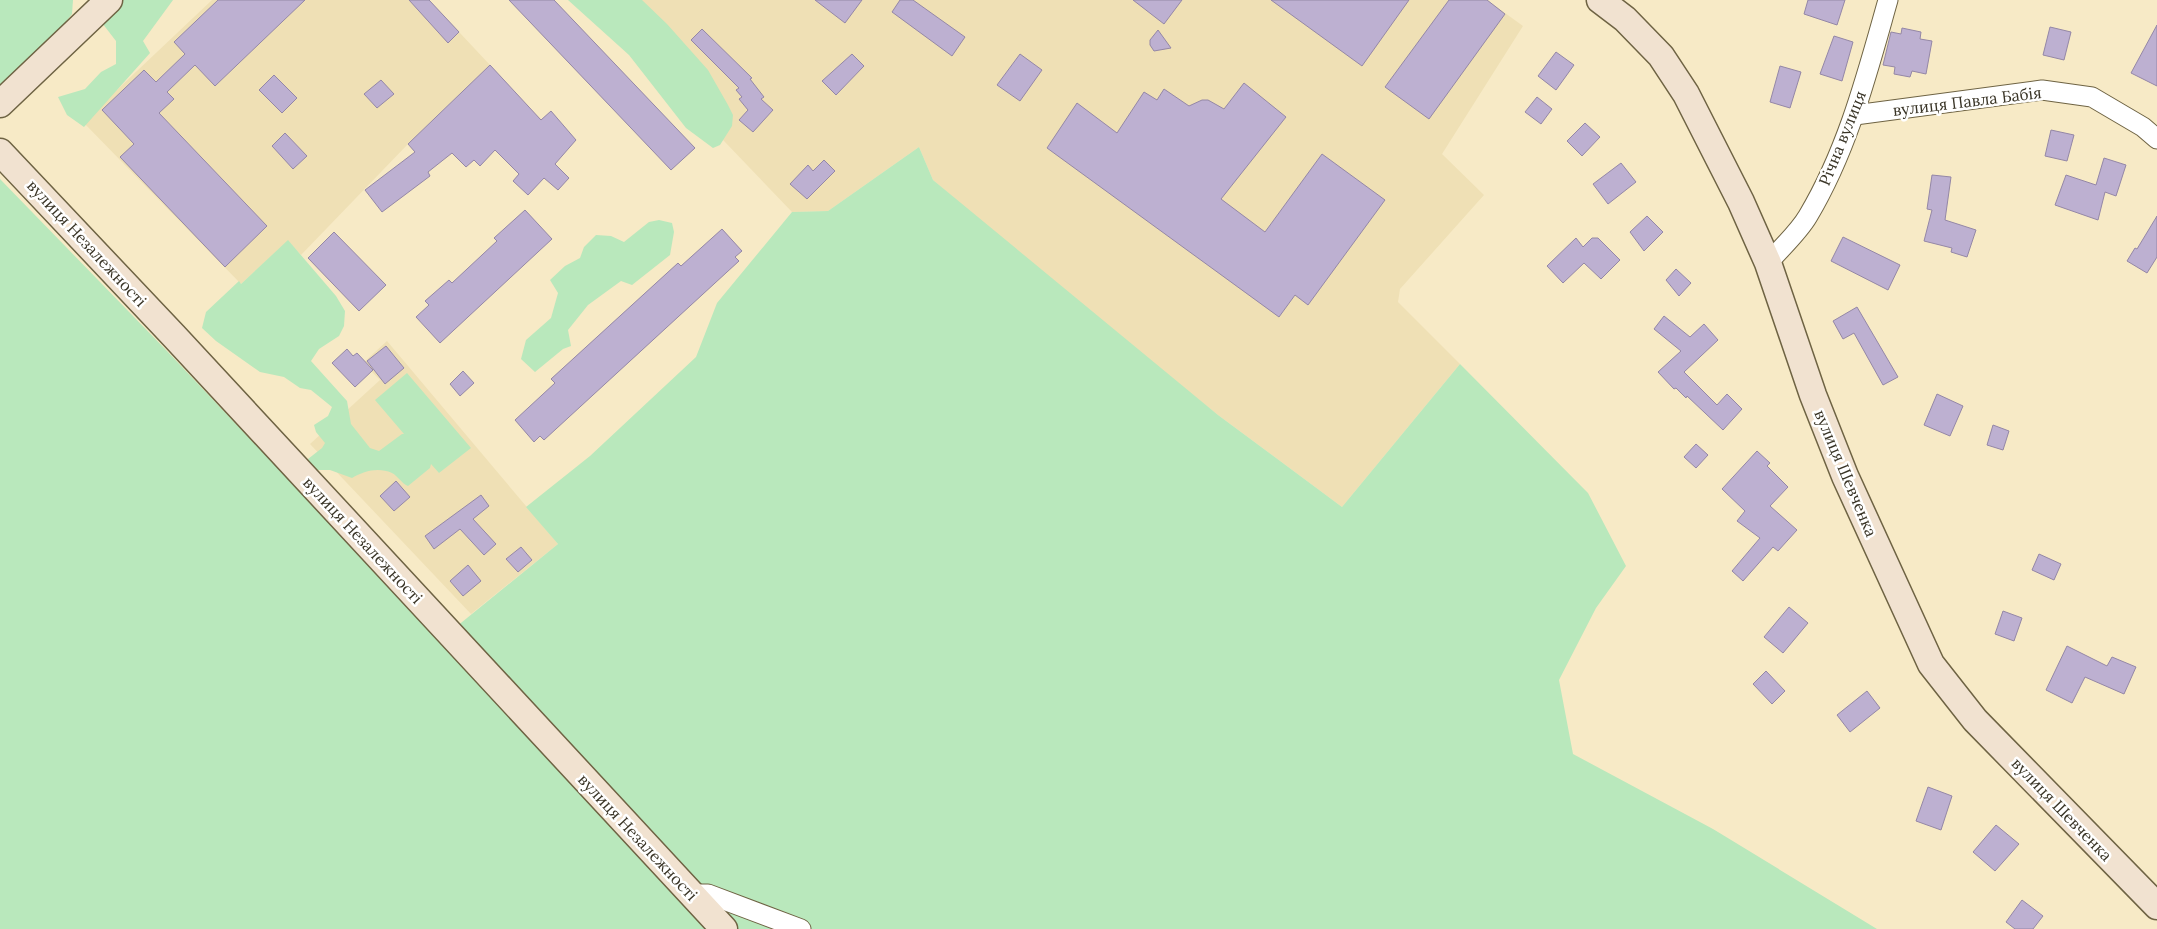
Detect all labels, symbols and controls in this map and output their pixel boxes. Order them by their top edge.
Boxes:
street label: вулиця Павла Бабія [1891,82,2043,120]
street label: Річна вулиця [1814,88,1870,188]
street label: вулиця Незалежності [23,175,151,311]
street label: вулиця Шевченка [1810,406,1882,540]
street label: вулиця Незалежності [299,472,427,608]
street label: вулиця Шевченка [2008,753,2116,865]
street label: вулиця Незалежності [574,769,702,905]

